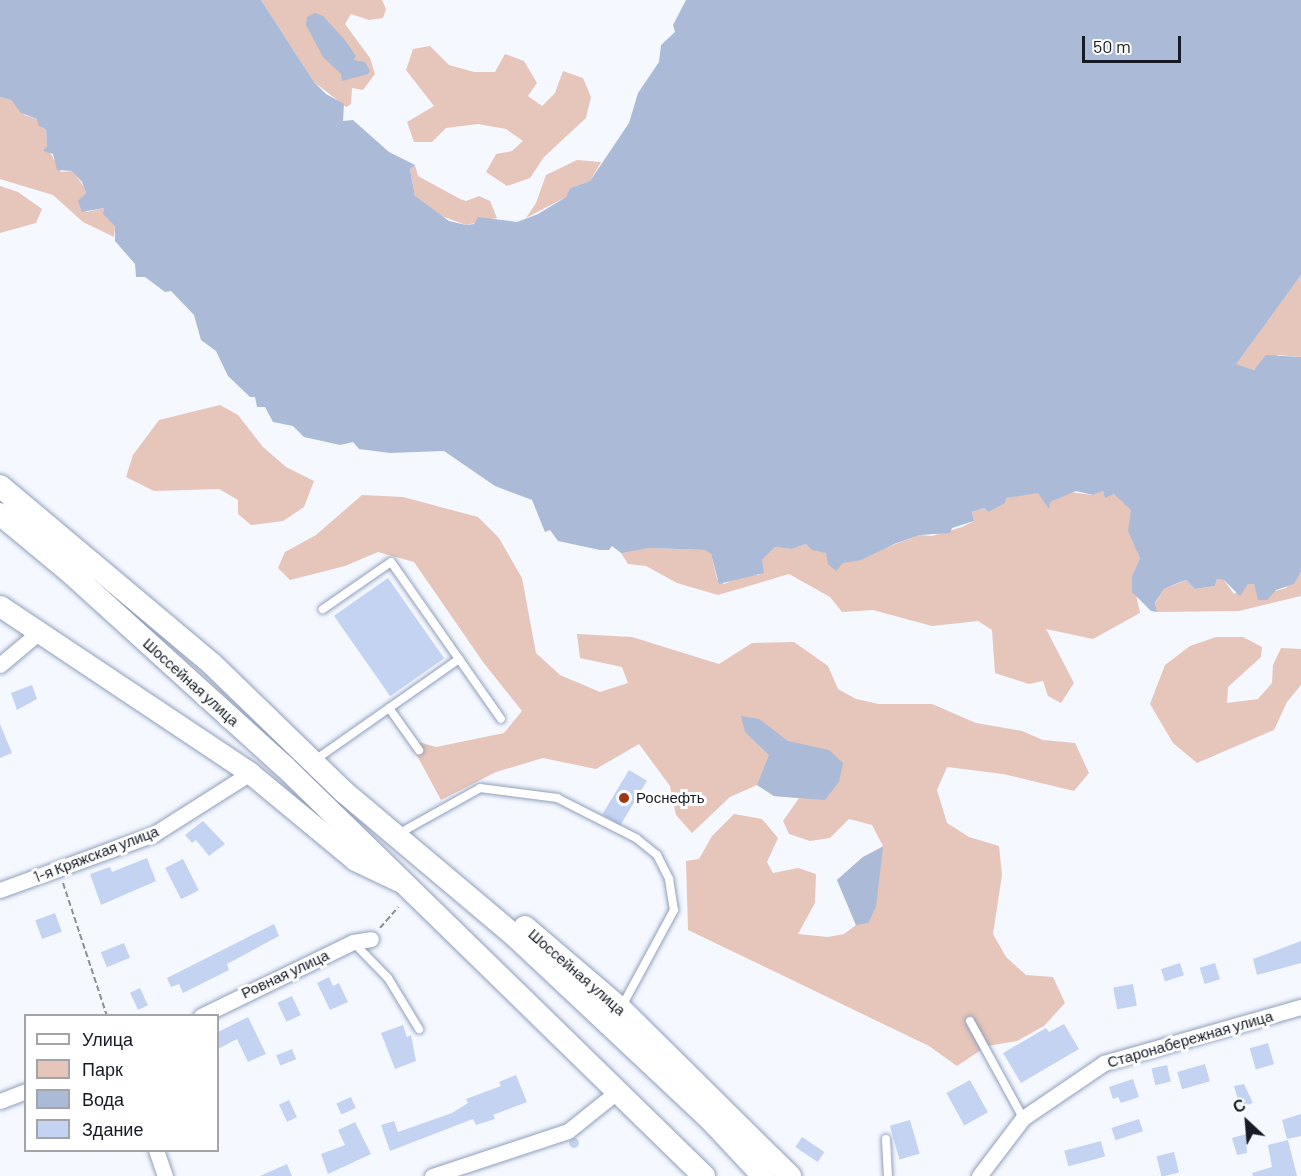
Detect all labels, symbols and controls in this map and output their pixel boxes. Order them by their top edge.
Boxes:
scale bar [1085,24,1184,62]
text: 50 m [1093,35,1131,57]
street label: Шоссейная улица [139,634,243,730]
place label: Роснефть [636,789,705,807]
marker: Роснефть [617,791,631,805]
street label: 1-я Кряжская улица [31,822,161,886]
street label: Шоссейная улица [525,925,629,1019]
street label: Ровная улица [238,946,332,1002]
street label: Старонабережная улица [1105,1007,1275,1071]
legend [24,1014,219,1152]
text: Улица [82,1028,133,1050]
text: Парк [82,1058,123,1080]
text: Вода [82,1088,124,1110]
north arrow [1217,1092,1277,1152]
text: С [1230,1094,1248,1116]
text: Здание [82,1118,143,1140]

